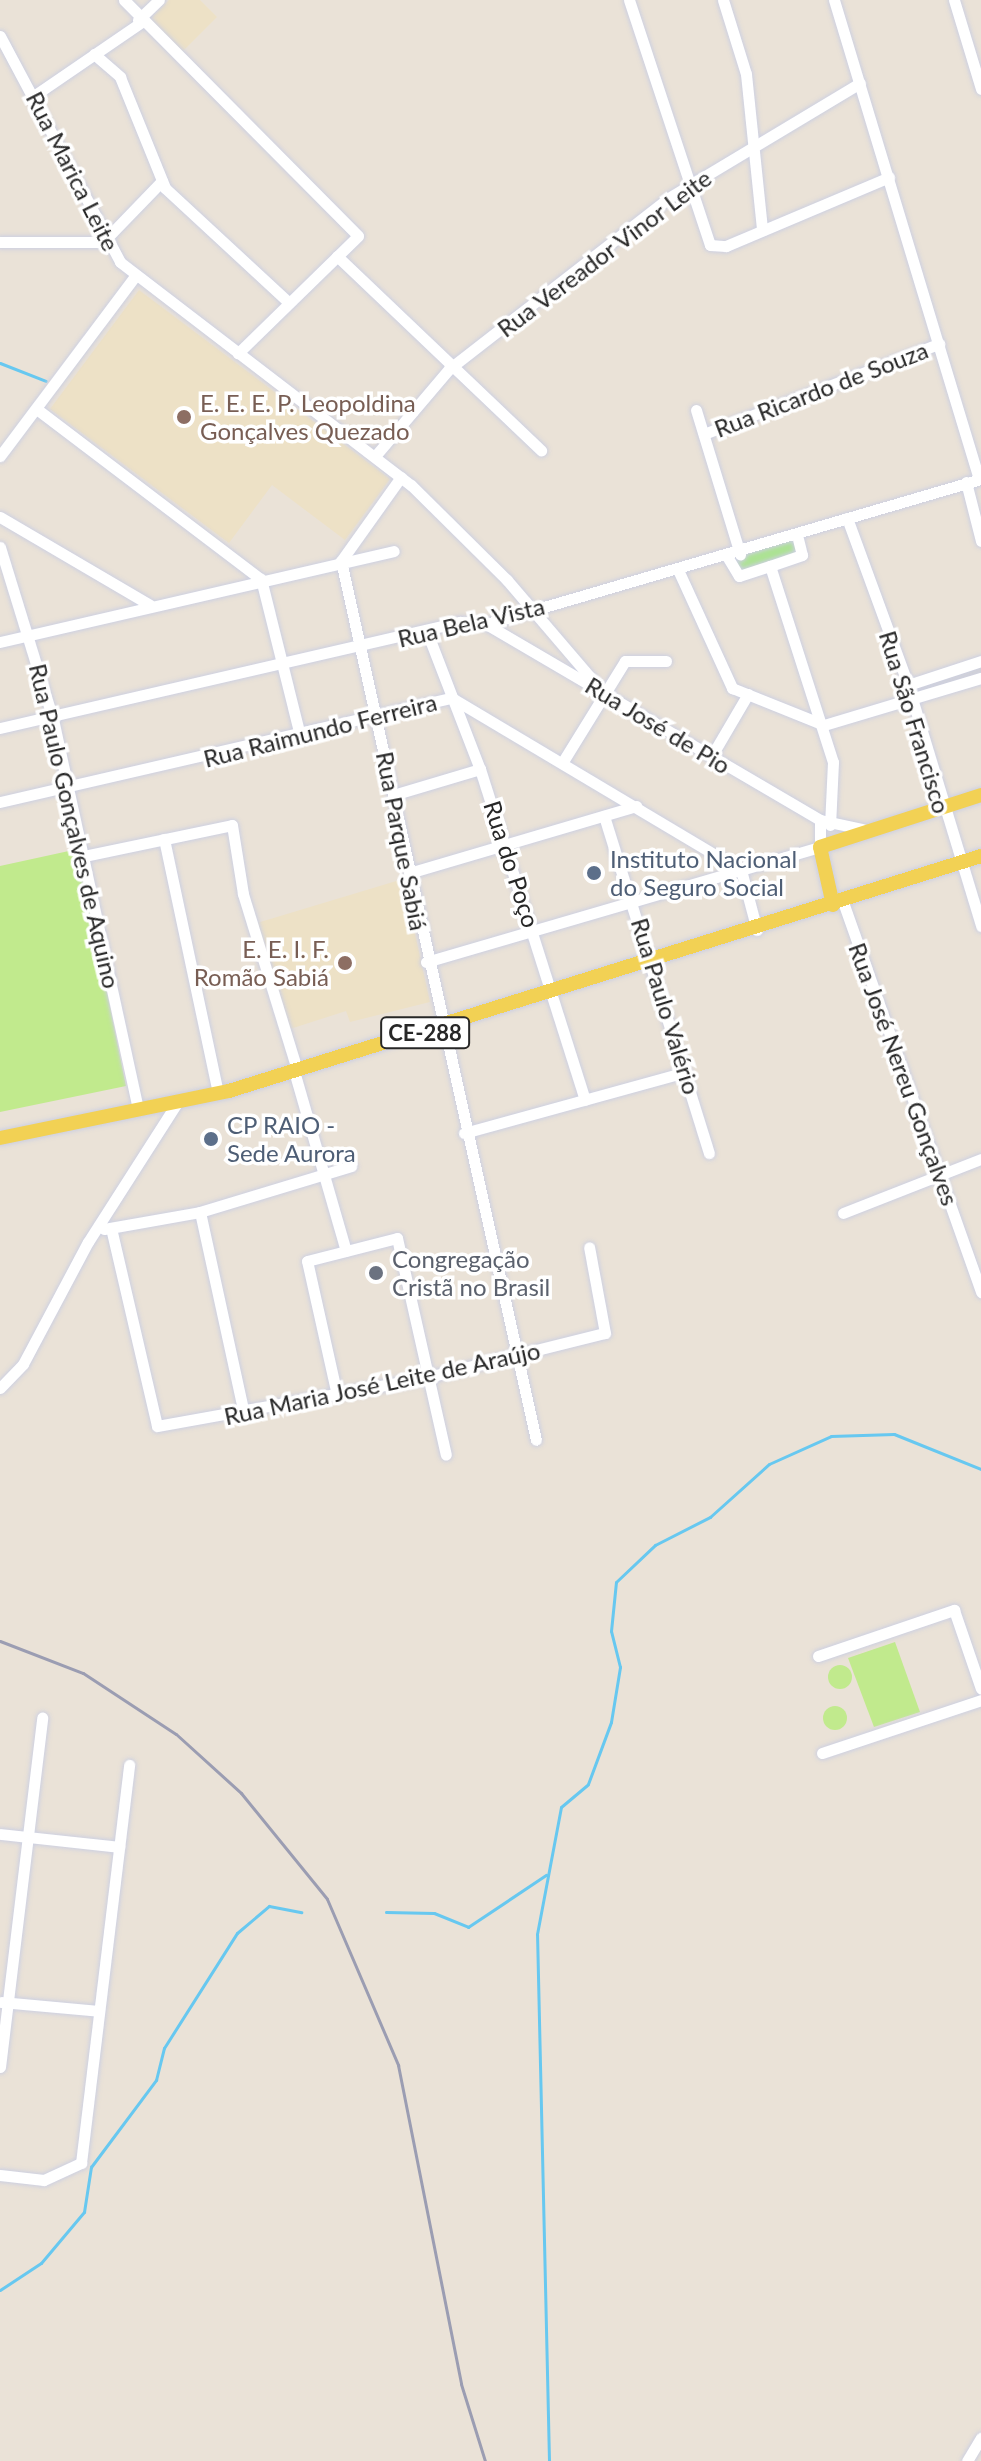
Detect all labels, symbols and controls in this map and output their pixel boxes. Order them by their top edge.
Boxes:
street label: Rua Marica Leite [20,87,126,255]
street label: Rua Vereador Vinor Leite [490,162,718,344]
street label: Rua Ricardo de Souza [710,335,932,443]
place label: E. E. E. P. Leopoldina Gonçalves Quezado [200,389,416,445]
marker: E. E. E. P. Leopoldina Gonçalves Quezado [175,408,193,426]
street label: Rua Bela Vista [394,591,548,653]
street label: Rua São Francisco [874,627,956,817]
street label: Rua Paulo Gonçalves de Aquino [23,660,127,992]
street label: Rua José de Pio [580,670,736,780]
street label: Rua Raimundo Ferreira [200,687,440,773]
street label: Rua Parque Sabiá [371,749,433,933]
street label: Rua do Poço [478,797,546,931]
place label: Instituto Nacional do Seguro Social [610,845,797,901]
marker: Instituto Nacional do Seguro Social [585,864,603,882]
street label: Rua Paulo Valério [625,914,707,1098]
place label: E. E. I. F. Romão Sabiá [194,935,329,991]
street label: Rua José Nereu Gonçalves [843,938,965,1210]
marker: E. E. I. F. Romão Sabiá [336,954,354,972]
road number: CE-288 [379,1015,471,1051]
place label: CP RAIO - Sede Aurora [227,1111,357,1167]
marker: CP RAIO - Sede Aurora [202,1130,220,1148]
place label: Congregação Cristã no Brasil [392,1245,550,1301]
marker: Congregação Cristã no Brasil [367,1264,385,1282]
street label: Rua Maria José Leite de Araújo [221,1335,543,1431]

